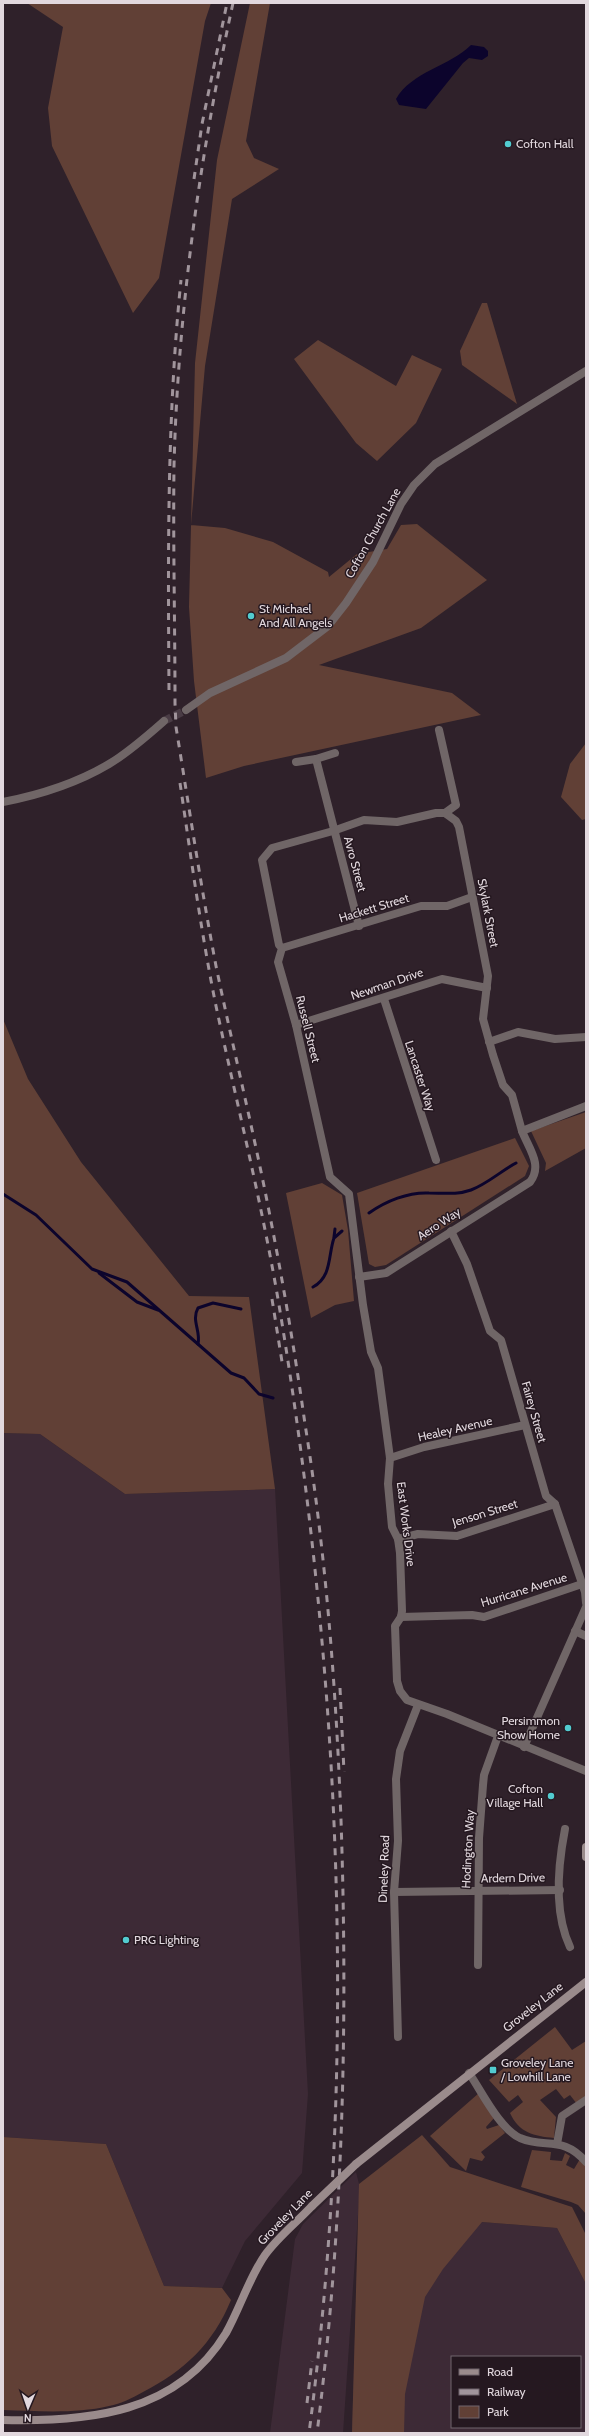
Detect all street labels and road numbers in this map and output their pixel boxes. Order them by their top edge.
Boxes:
street label: Cofton Church Lane [342,485,404,580]
street label: Avro Street [341,835,370,893]
street label: Skylark Street [474,877,503,949]
street label: Hackett Street [337,890,411,925]
street label: Newman Drive [349,964,425,1003]
street label: Russell Street [293,994,324,1064]
street label: Lancaster Way [402,1038,439,1113]
street label: Aero Way [414,1204,463,1243]
street label: Fairey Street [519,1379,550,1444]
street label: Healey Avenue [416,1413,494,1444]
street label: East Works Drive [394,1481,419,1567]
street label: Jenson Street [449,1495,519,1530]
street label: Hurricane Avenue [479,1569,569,1610]
street label: Hodington Way [458,1809,477,1889]
street label: Dineley Road [375,1835,392,1903]
street label: Ardern Drive [481,1869,545,1886]
street label: Groveley Lane [500,1978,566,2035]
street label: Groveley Lane [254,2185,315,2248]

